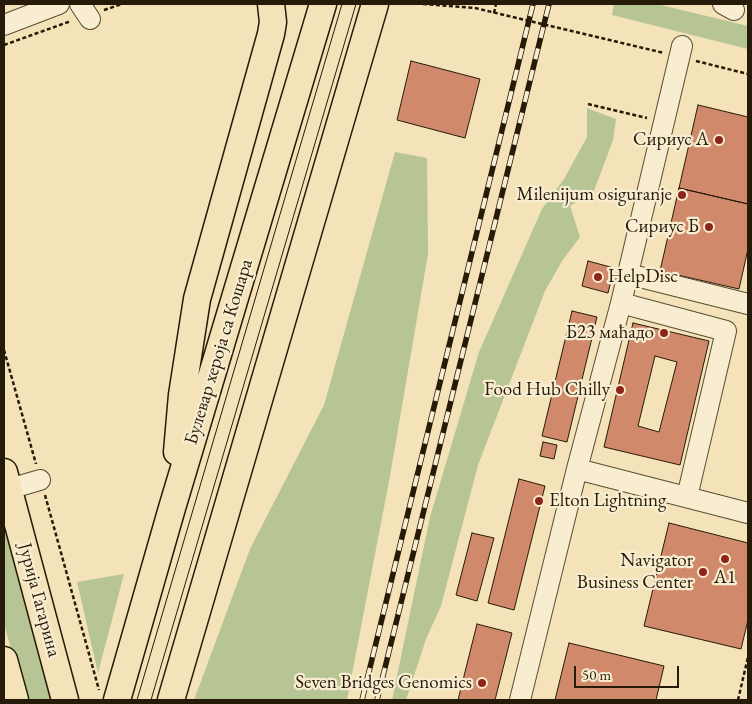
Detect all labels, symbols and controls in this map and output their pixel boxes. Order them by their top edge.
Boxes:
place label: Сириус А [633,129,709,151]
marker: Сириус А [713,134,725,146]
place label: Milenijum osiguranje [517,184,672,206]
marker: Milenijum osiguranje [676,189,688,201]
place label: Сириус Б [625,216,699,238]
marker: Сириус Б [703,221,715,233]
street label: Булевар хероја са Кошара [180,256,258,448]
place label: HelpDisc [608,266,678,288]
marker: HelpDisc [592,271,604,283]
place label: Б23 маћадо [566,322,654,344]
marker: Б23 маћадо [658,327,670,339]
place label: Food Hub Chilly [484,379,610,401]
marker: Food Hub Chilly [614,384,626,396]
place label: Elton Lightning [549,490,666,512]
marker: Elton Lightning [533,495,545,507]
street label: Јурија Гагарина [13,540,65,660]
place label: Navigator Business Center [577,550,693,594]
marker: A1 [719,553,731,565]
marker: Navigator Business Center [697,566,709,578]
place label: A1 [714,567,736,589]
scale bar [577,656,682,688]
text: 50 m [582,665,611,684]
place label: Seven Bridges Genomics [295,672,472,694]
marker: Seven Bridges Genomics [476,677,488,689]

